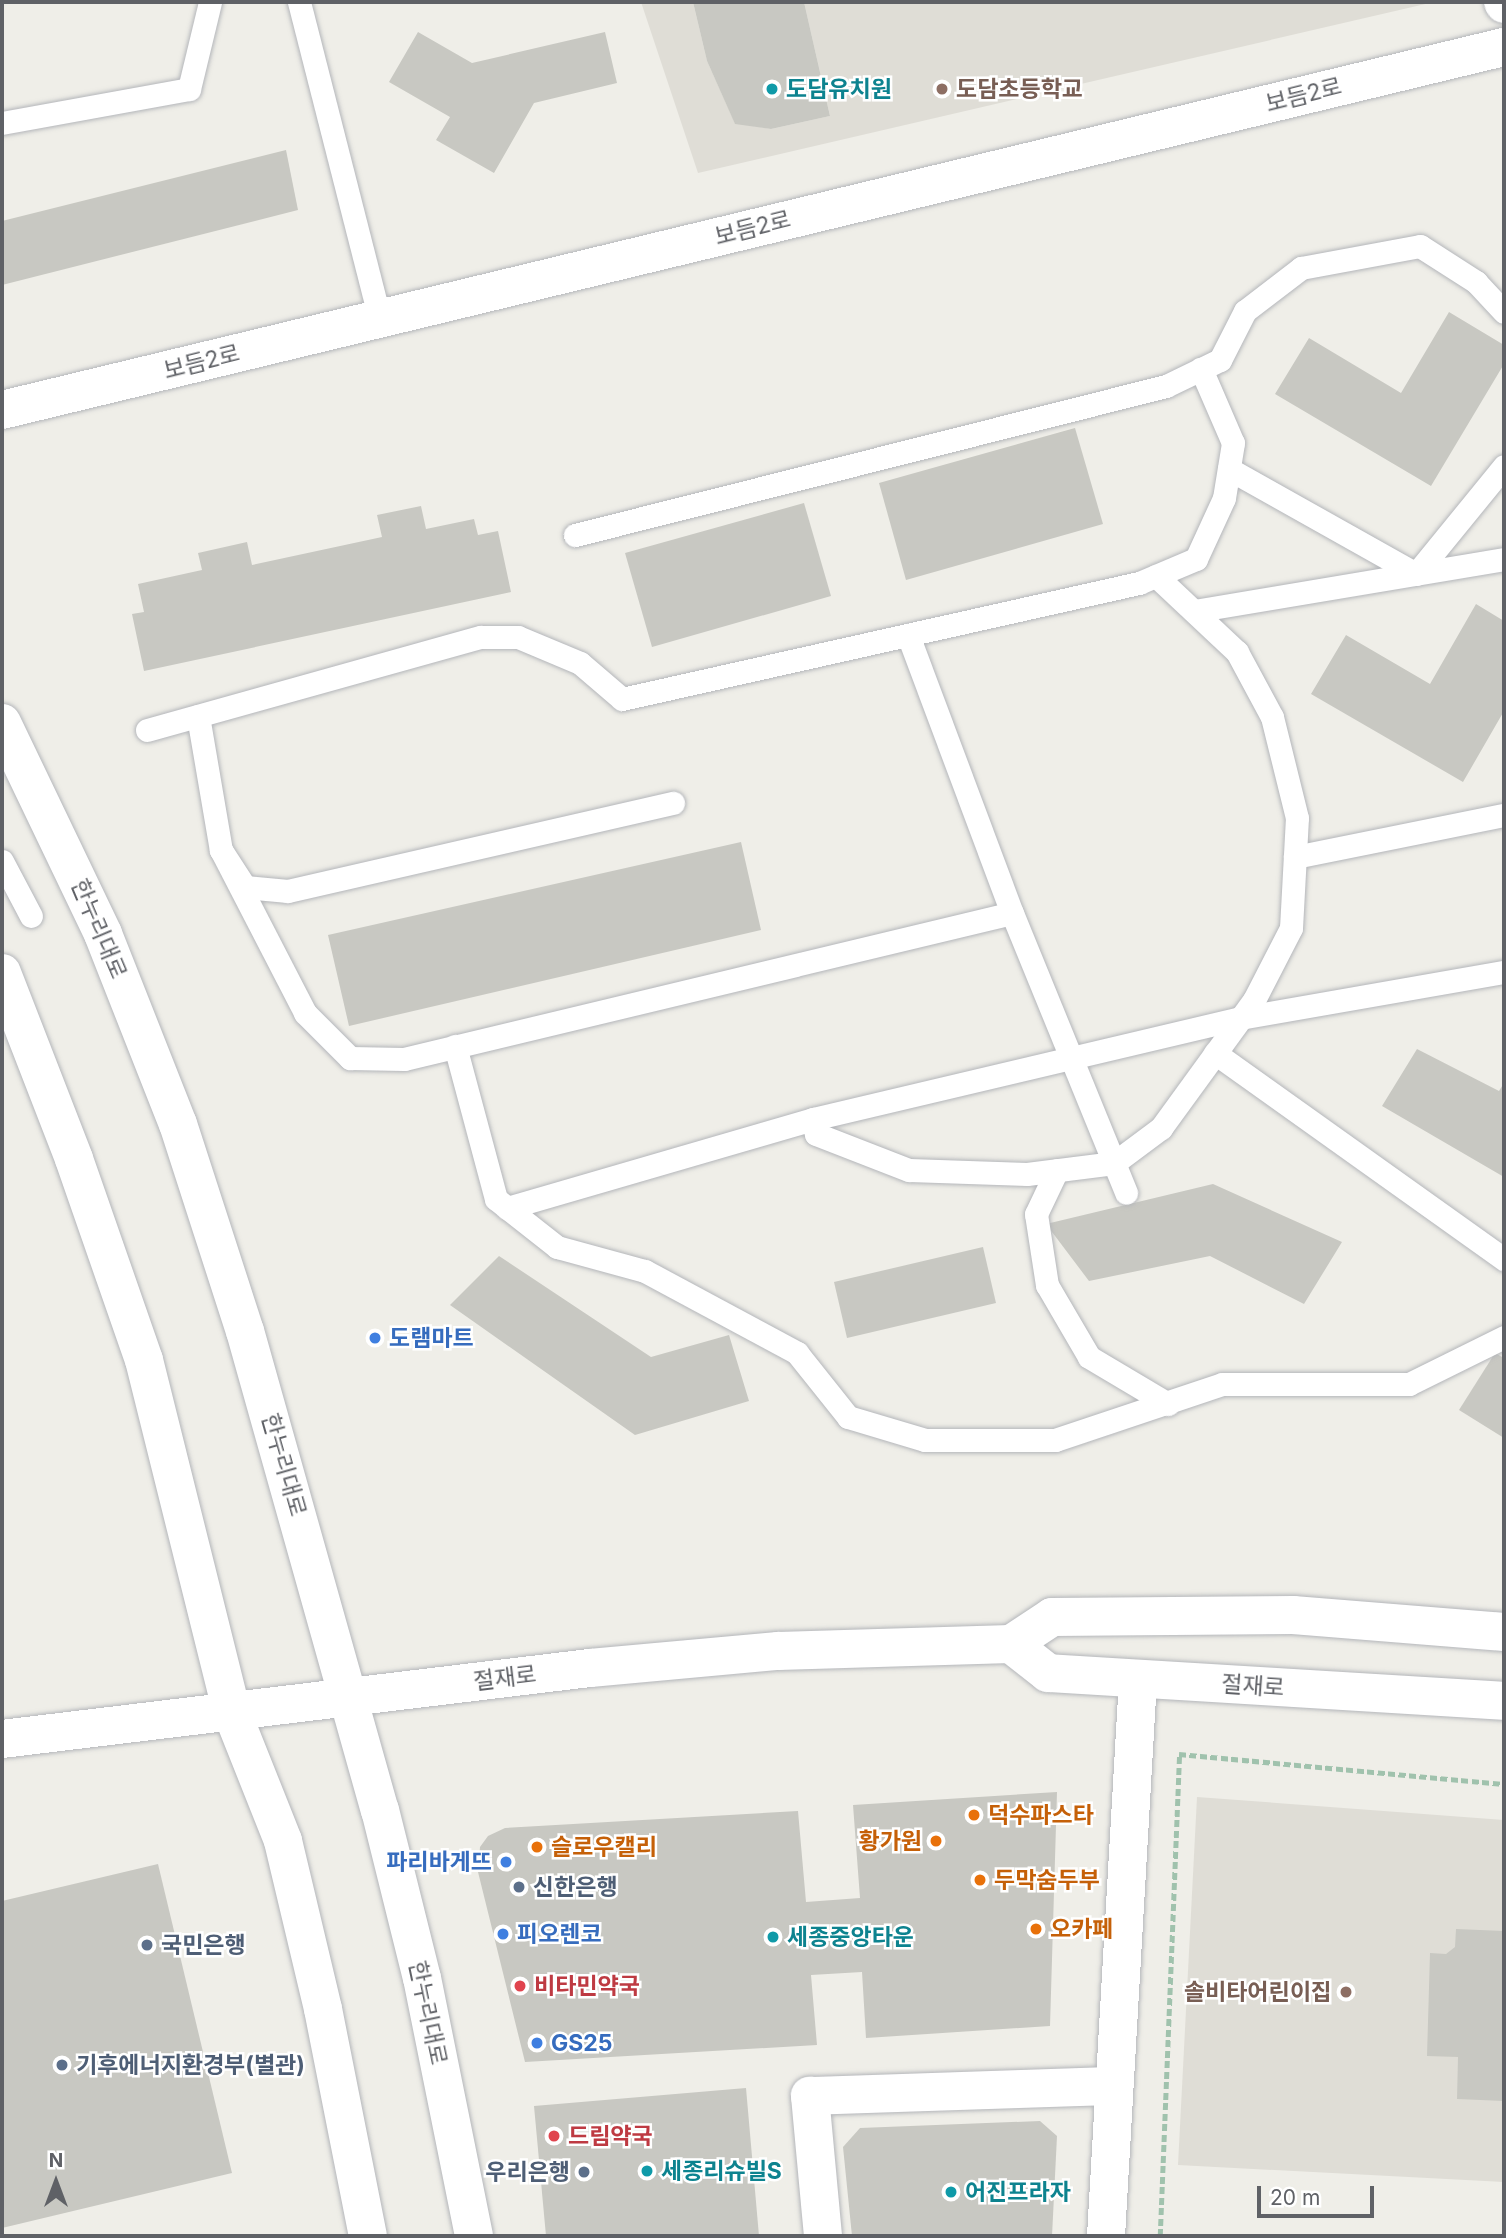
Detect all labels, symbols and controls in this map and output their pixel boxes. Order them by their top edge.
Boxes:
street label: 보듬2로 [1263,72,1345,118]
place label: 도담유치원 [786,75,892,103]
place label: 도담초등학교 [956,75,1083,103]
marker: 도담유치원 [764,81,780,97]
marker: 도담초등학교 [934,81,950,97]
street label: 보듬2로 [712,205,794,251]
street label: 보듬2로 [161,339,243,385]
street label: 한누리대로 [66,875,132,983]
place label: 도램마트 [389,1324,474,1352]
marker: 도램마트 [367,1330,383,1346]
street label: 한누리대로 [256,1410,312,1520]
street label: 절재로 [472,1660,538,1696]
street label: 절재로 [1220,1670,1286,1702]
place label: 덕수파스타 [988,1801,1094,1829]
marker: 덕수파스타 [966,1807,982,1823]
place label: 황가원 [859,1827,922,1855]
place label: 슬로우캘리 [551,1833,657,1861]
marker: 황가원 [928,1833,944,1849]
marker: 슬로우캘리 [529,1839,545,1855]
place label: 파리바게뜨 [386,1848,492,1876]
marker: 파리바게뜨 [498,1854,514,1870]
place label: 두막숨두부 [994,1866,1100,1894]
marker: 두막숨두부 [972,1872,988,1888]
place label: 신한은행 [533,1873,618,1901]
marker: 신한은행 [511,1879,527,1895]
place label: 오카페 [1050,1915,1113,1943]
place label: 피오렌코 [517,1920,602,1948]
marker: 오카페 [1028,1921,1044,1937]
place label: 세종중앙타운 [787,1923,914,1951]
marker: 피오렌코 [495,1926,511,1942]
marker: 세종중앙타운 [765,1929,781,1945]
place label: 국민은행 [161,1931,246,1959]
marker: 국민은행 [139,1937,155,1953]
street label: 한누리대로 [404,1958,452,2068]
place label: 비타민약국 [534,1972,640,2000]
marker: 비타민약국 [512,1978,528,1994]
place label: 솔비타어린이집 [1184,1978,1332,2006]
marker: 솔비타어린이집 [1338,1984,1354,2000]
place label: GS25 [551,2029,613,2057]
marker: GS25 [529,2035,545,2051]
place label: 기후에너지환경부(별관) [76,2051,305,2079]
marker: 기후에너지환경부(별관) [54,2057,70,2073]
place label: 드림약국 [568,2122,653,2150]
marker: 드림약국 [546,2128,562,2144]
north arrow [21,2147,91,2217]
text: N [49,2149,63,2172]
place label: 세종리슈빌S [661,2157,782,2185]
place label: 우리은행 [485,2158,570,2186]
marker: 세종리슈빌S [639,2163,655,2179]
marker: 우리은행 [576,2164,592,2180]
scale bar [1261,2172,1378,2216]
place label: 어진프라자 [965,2178,1071,2206]
marker: 어진프라자 [943,2184,959,2200]
text: 20 m [1270,2185,1320,2210]

